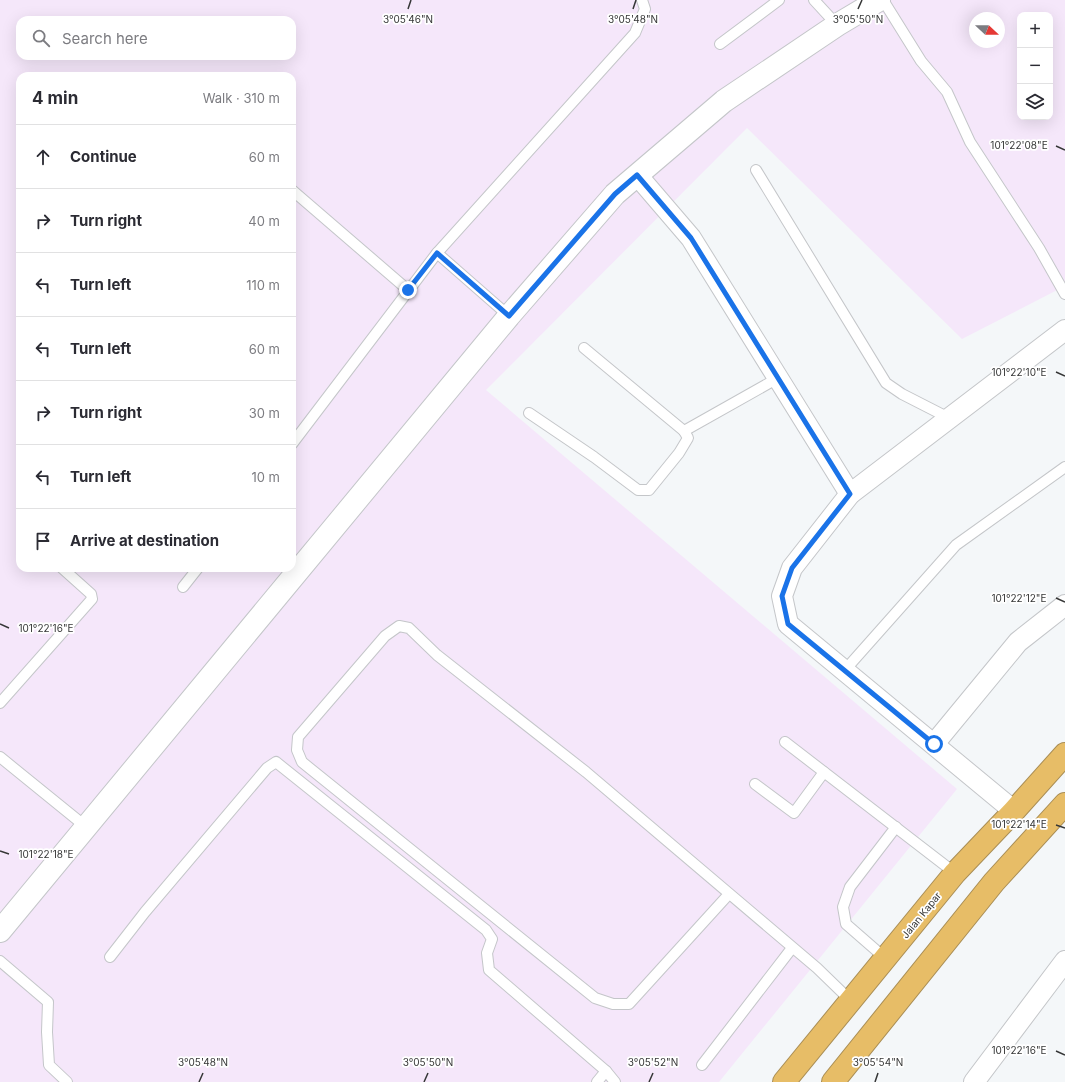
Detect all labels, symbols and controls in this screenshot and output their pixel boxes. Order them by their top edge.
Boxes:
north arrow [969,12,1005,48]
map controls [1017,12,1053,120]
button: + [1017,12,1053,48]
text: 3°05'46"N [383,13,433,25]
text: 3°05'48"N [608,13,658,25]
text: 3°05'50"N [833,13,883,25]
search box [16,16,296,60]
icon: search [30,27,52,49]
text: Search here [62,29,148,48]
button: − [1017,48,1053,84]
button: layers [1017,84,1053,120]
text: 4 min [32,88,78,108]
text: Walk · 310 m [203,90,280,106]
text: 101°22'08"E [990,139,1048,151]
icon: ahead [32,146,54,168]
text: Continue [70,147,137,166]
text: 60 m [249,149,280,165]
icon: right [32,210,54,232]
text: Turn right [70,211,142,230]
text: 40 m [248,213,280,229]
icon: left [32,274,54,296]
text: Turn left [70,275,131,294]
text: 110 m [246,277,280,293]
route end [399,281,417,299]
icon: left [32,338,54,360]
text: Turn left [70,339,131,358]
text: 60 m [249,341,280,357]
text: 101°22'10"E [991,366,1047,378]
icon: right [32,402,54,424]
text: Turn right [70,403,142,422]
text: 30 m [249,405,280,421]
icon: left [32,466,54,488]
text: Turn left [70,467,131,486]
text: 10 m [251,469,280,485]
icon: arrive [32,530,54,552]
text: Arrive at destination [70,531,219,550]
text: 101°22'12"E [991,592,1047,604]
text: 101°22'16"E [18,622,74,634]
route start [925,735,943,753]
text: 101°22'14"E [991,818,1047,830]
text: 101°22'18"E [18,848,74,860]
street label: Jalan Kapar [899,889,943,941]
text: 101°22'16"E [991,1044,1047,1056]
text: 3°05'48"N [178,1056,228,1068]
text: 3°05'50"N [403,1056,453,1068]
text: 3°05'52"N [628,1056,678,1068]
text: 3°05'54"N [853,1056,903,1068]

